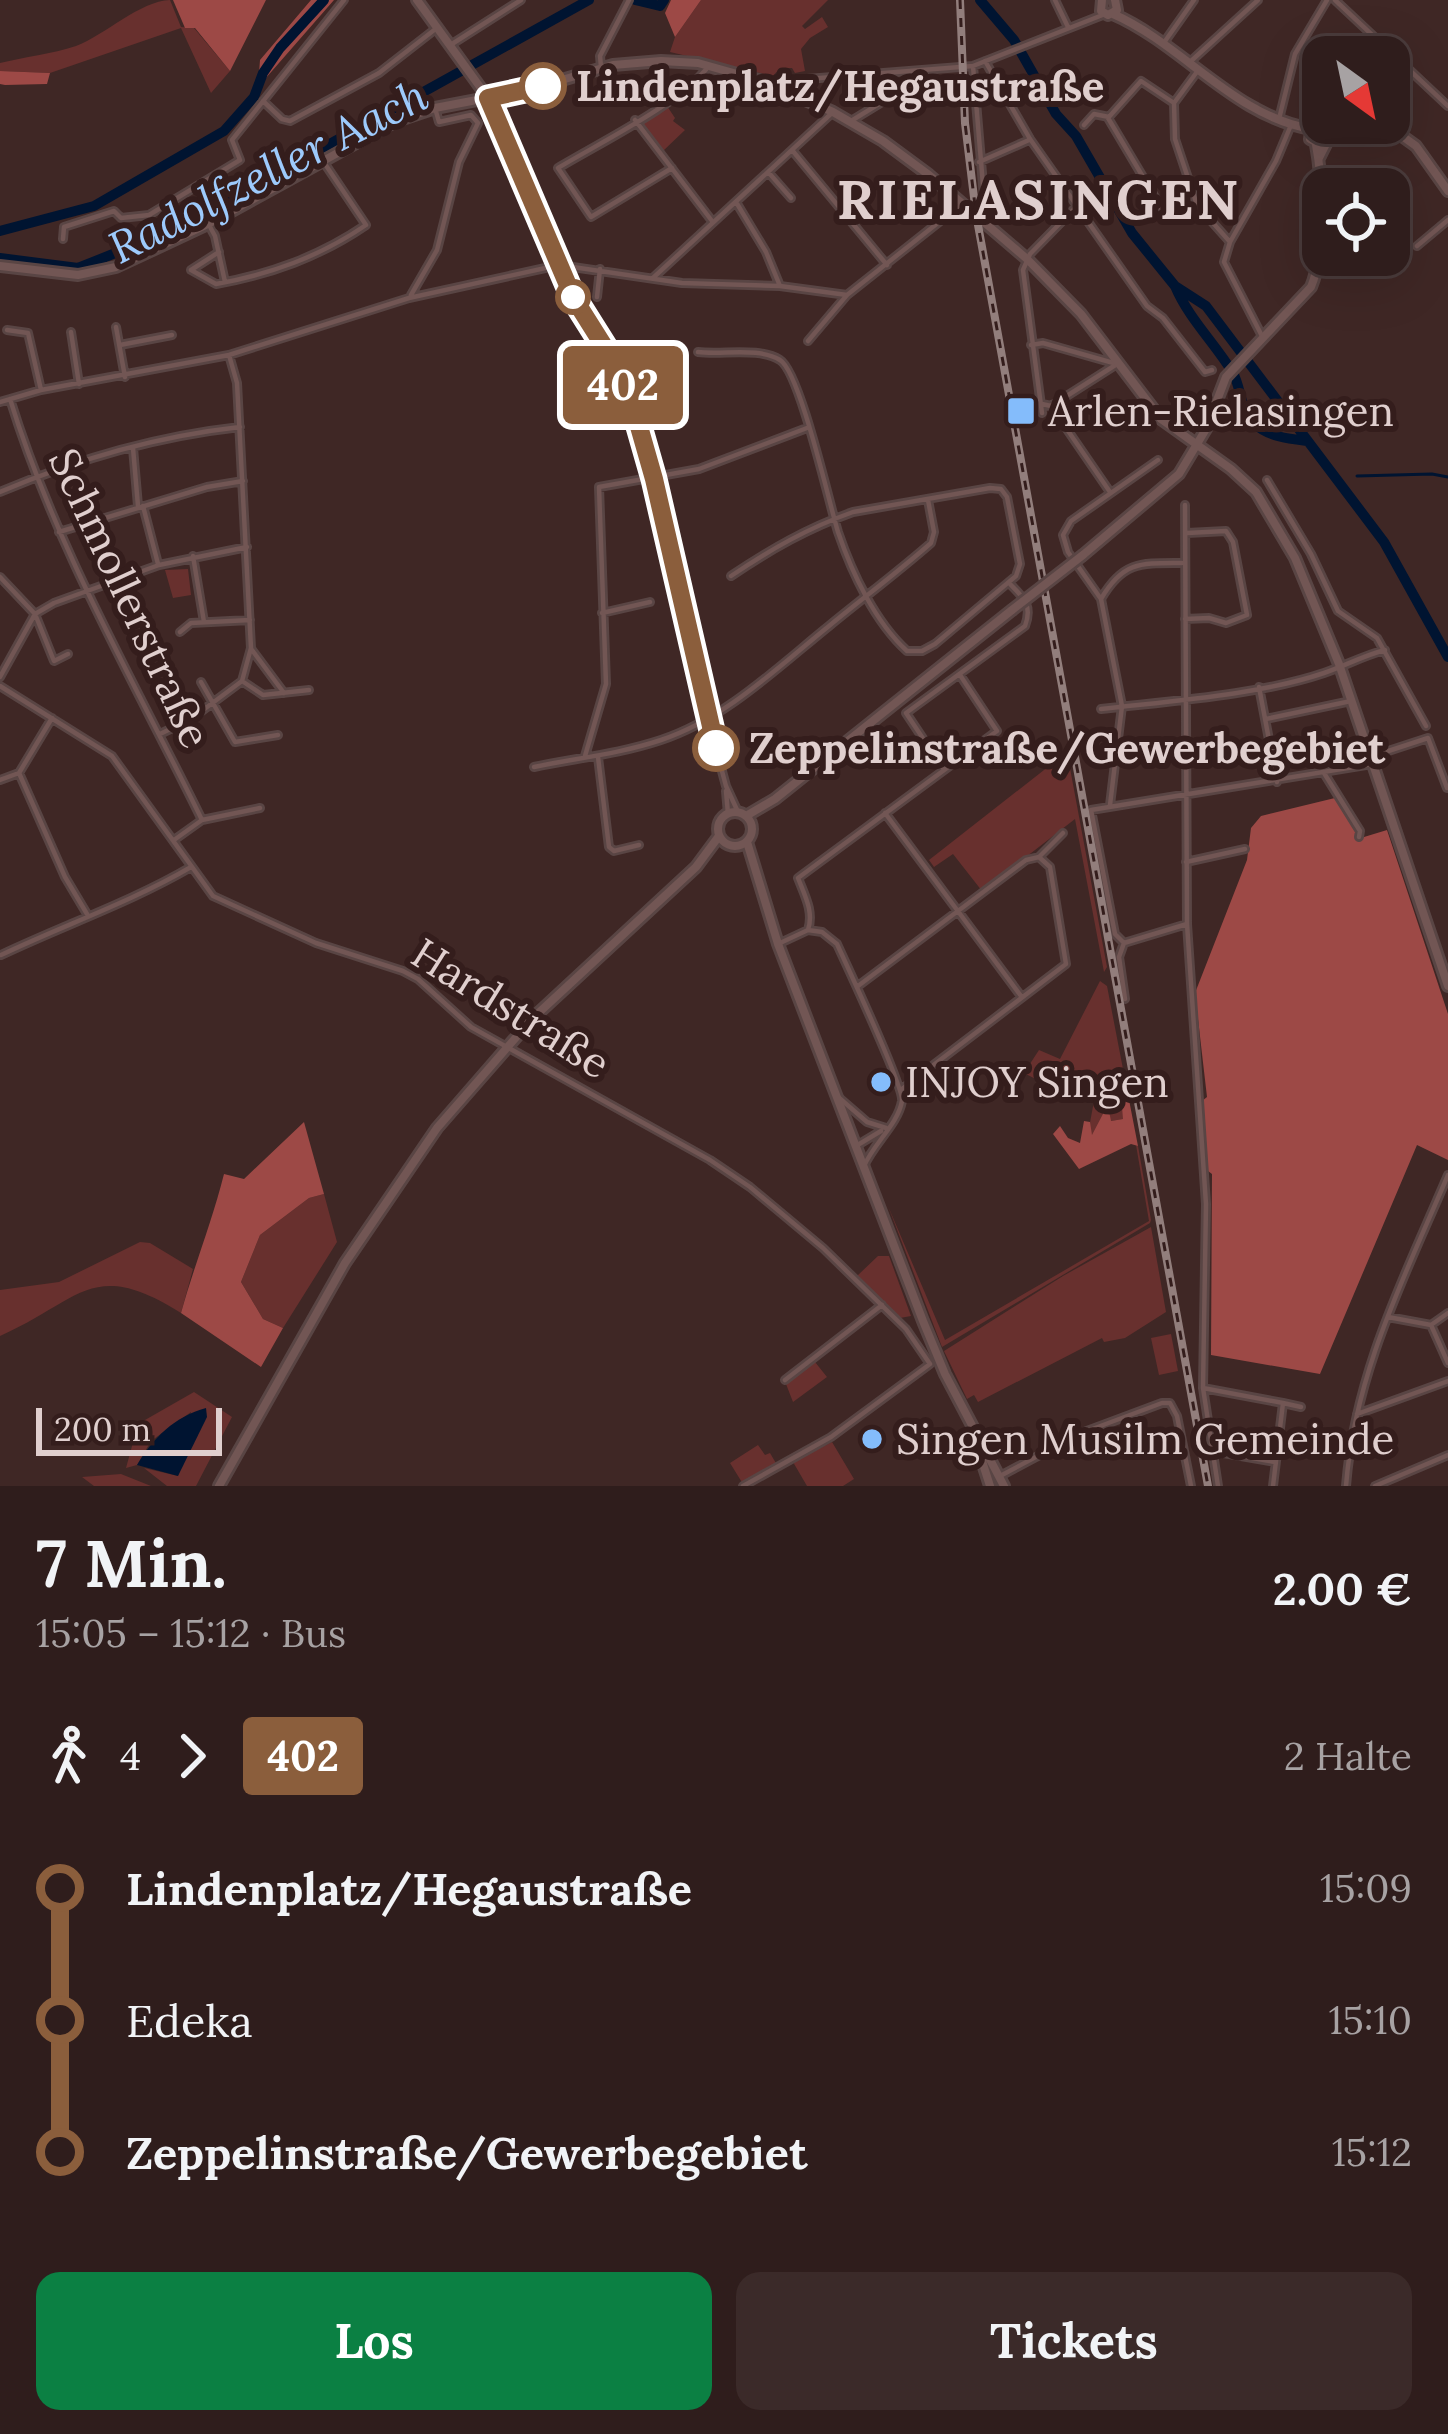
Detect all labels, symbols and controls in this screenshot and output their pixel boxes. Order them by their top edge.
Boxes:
north arrow [1302,36,1410,144]
map controls [1302,36,1410,276]
place label: Lindenplatz/Hegaustraße [576,59,1104,113]
marker: Lindenplatz/Hegaustraße [521,64,565,108]
water label: Radolfzeller Aach [99,66,437,275]
district label: RIELASINGEN [837,165,1241,234]
button: locate [1302,168,1410,276]
unlabelled marker [557,281,589,313]
line badge: 402 [554,346,692,424]
text: 402 [587,358,659,412]
place label: Arlen-Rielasingen [1047,384,1394,438]
marker: Arlen-Rielasingen [1005,395,1037,427]
street label: Schmollerstraße [37,440,223,756]
place label: Zeppelinstraße/Gewerbegebiet [749,721,1386,775]
marker: Zeppelinstraße/Gewerbegebiet [694,726,738,770]
street label: Hardstraße [402,926,620,1090]
place label: INJOY Singen [905,1055,1169,1109]
marker: INJOY Singen [868,1069,894,1095]
scale bar [36,1402,222,1455]
text: 200 m [54,1408,151,1450]
place label: Singen Musilm Gemeinde [896,1412,1394,1466]
marker: Singen Musilm Gemeinde [859,1426,885,1452]
text: 7 Min. [36,1521,227,1605]
text: 2.00 € [1273,1560,1412,1617]
text: 15:05 – 15:12 · Bus [36,1608,346,1658]
icon: walk [36,1723,102,1789]
icon: forward [159,1723,225,1789]
text: 402 [267,1729,339,1783]
text: 4 [120,1731,141,1781]
text: 2 Halte [1284,1731,1412,1781]
text: Lindenplatz/Hegaustraße [126,1860,692,1917]
text: 15:09 [1320,1863,1412,1913]
text: Edeka [126,1992,253,2049]
text: 15:10 [1328,1995,1412,2045]
text: Zeppelinstraße/Gewerbegebiet [126,2124,808,2181]
text: 15:12 [1332,2127,1412,2177]
button: Los [36,2272,712,2410]
button: Tickets [736,2272,1412,2410]

